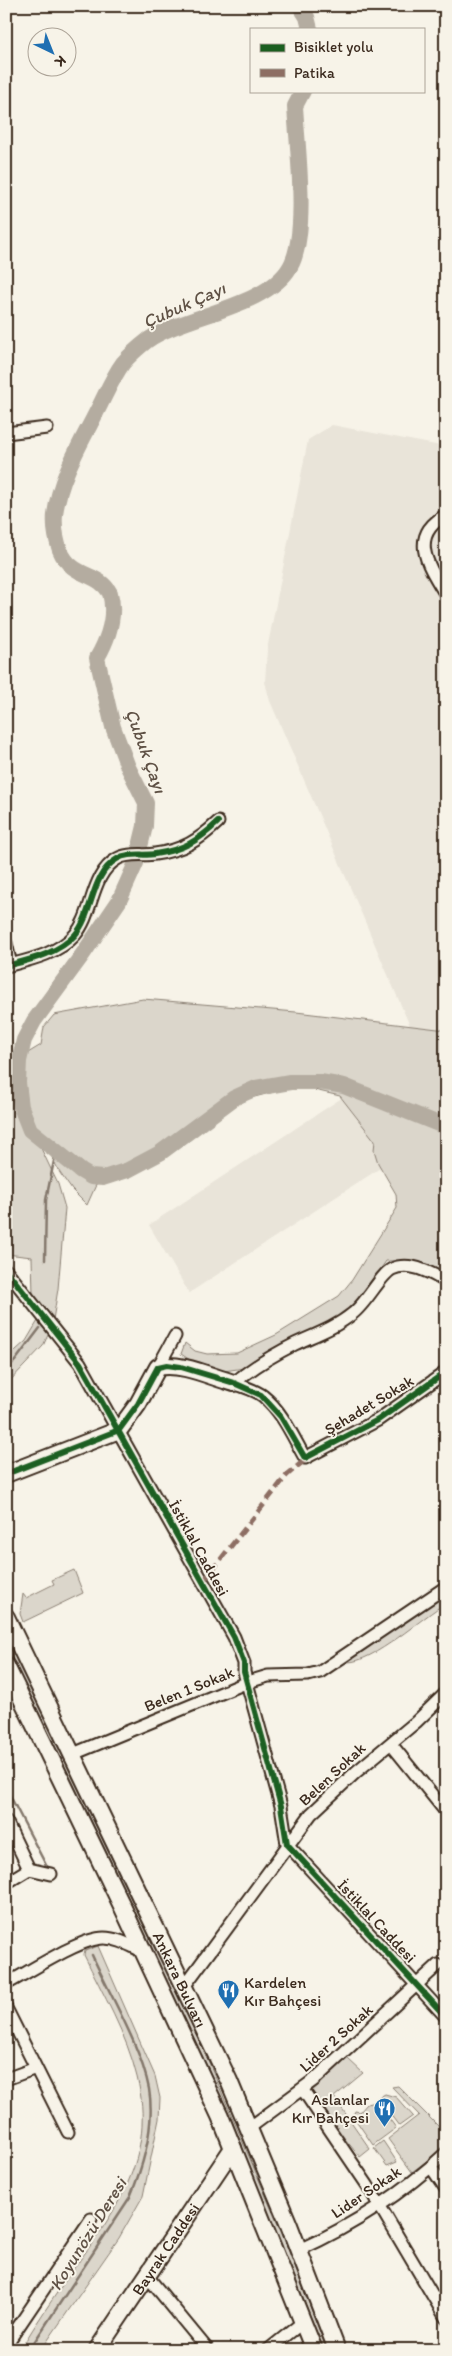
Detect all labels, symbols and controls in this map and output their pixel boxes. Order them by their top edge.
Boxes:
north arrow [28,28,78,78]
legend [250,28,424,92]
text: Bisiklet yolu [294,38,373,56]
text: K [51,52,70,71]
text: Patika [294,64,335,82]
water label: Çubuk Çayı [139,276,230,333]
water label: Çubuk Çayı [121,706,172,797]
street label: Şehadet Sokak [321,1371,417,1439]
street label: İstiklal Caddesi [165,1497,233,1599]
street label: Belen 1 Sokak [141,1662,237,1716]
street label: Belen Sokak [295,1738,370,1810]
street label: İstiklal Caddesi [334,1875,420,1967]
street label: Ankara Bulvarı [149,1928,211,2030]
place label: Kardelen Kır Bahçesi [244,1973,321,2010]
restaurant icon: Kardelen Kır Bahçesi [216,1979,240,2010]
street label: Lider 2 Sokak [295,2000,377,2076]
place label: Aslanlar Kır Bahçesi [292,2090,369,2127]
restaurant icon: Aslanlar Kır Bahçesi [373,2096,397,2127]
street label: Lider Sokak [327,2161,405,2222]
water label: Koyunözü Deresi [45,2171,133,2294]
street label: Bayrak Caddesi [127,2199,203,2298]

